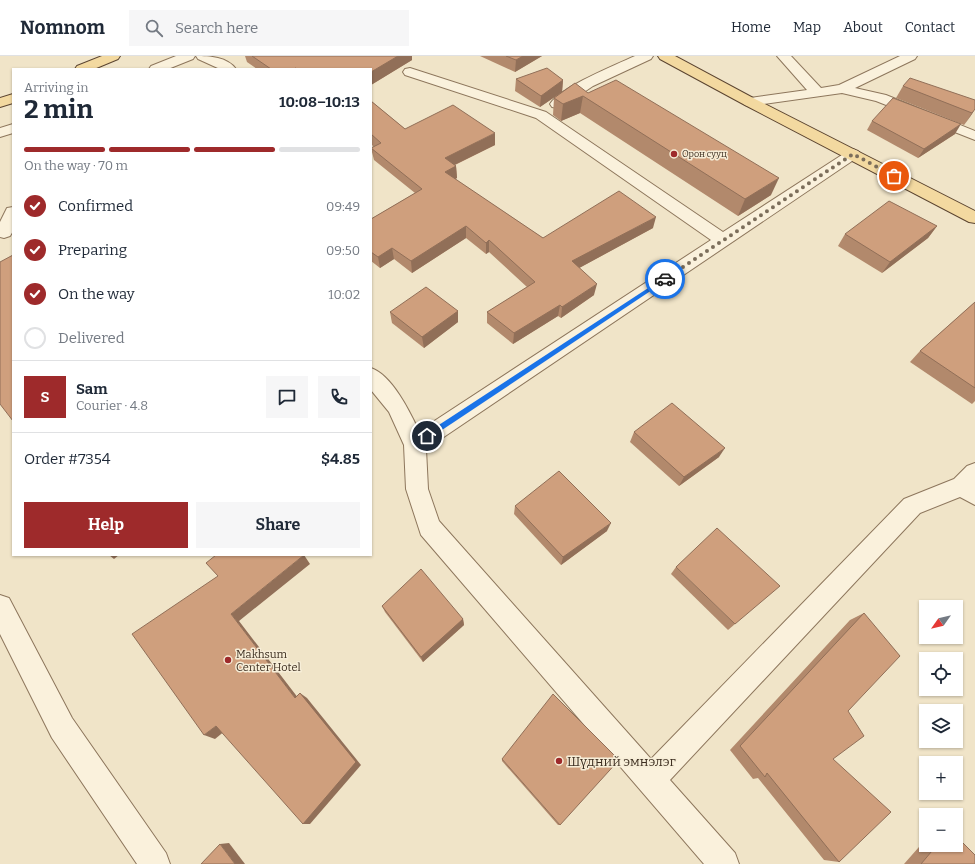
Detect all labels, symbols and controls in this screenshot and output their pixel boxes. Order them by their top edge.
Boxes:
search box [129,10,409,46]
text: Nomnom [20,16,105,39]
icon: search [143,17,165,39]
text: Search here [175,19,258,37]
text: Home [731,19,771,36]
text: Map [793,19,821,36]
text: About [843,19,883,36]
text: Contact [905,19,955,36]
text: Arriving in [24,80,89,95]
text: 10:08–10:13 [279,93,360,111]
text: 2 min [24,94,93,125]
marker: Орон сууц [669,149,679,159]
place label: Орон сууц [682,149,727,159]
text: On the way · 70 m [24,158,128,173]
pin [877,159,911,193]
icon: bag [883,165,905,187]
icon: check [24,195,46,217]
text: Confirmed [58,197,133,215]
text: 09:49 [326,199,360,214]
icon: check [24,239,46,261]
text: Preparing [58,241,127,259]
text: 09:50 [326,243,360,258]
courier [645,259,685,299]
icon: car [654,268,676,290]
icon: check [24,283,46,305]
text: On the way [58,285,135,303]
text: 10:02 [328,287,360,302]
text: Delivered [58,329,125,347]
button: chat [266,376,308,418]
button: phone [318,376,360,418]
text: Sam [76,380,108,398]
text: S [40,388,50,406]
text: Courier · 4.8 [76,398,148,413]
pin [410,419,444,453]
icon: home [416,425,438,447]
text: Order #7354 [24,450,111,468]
text: $4.85 [321,450,360,468]
button: Help [24,502,188,548]
button: Share [196,502,360,548]
north arrow [919,600,963,644]
map controls [919,600,963,852]
place label: Makhsum Center Hotel [236,648,301,674]
button: locate [919,652,963,696]
marker: Makhsum Center Hotel [223,655,233,665]
button: layers [919,704,963,748]
place label: Шүдний эмнэлэг [567,754,676,769]
marker: Шүдний эмнэлэг [554,756,564,766]
button: + [919,756,963,800]
button: − [919,808,963,852]

